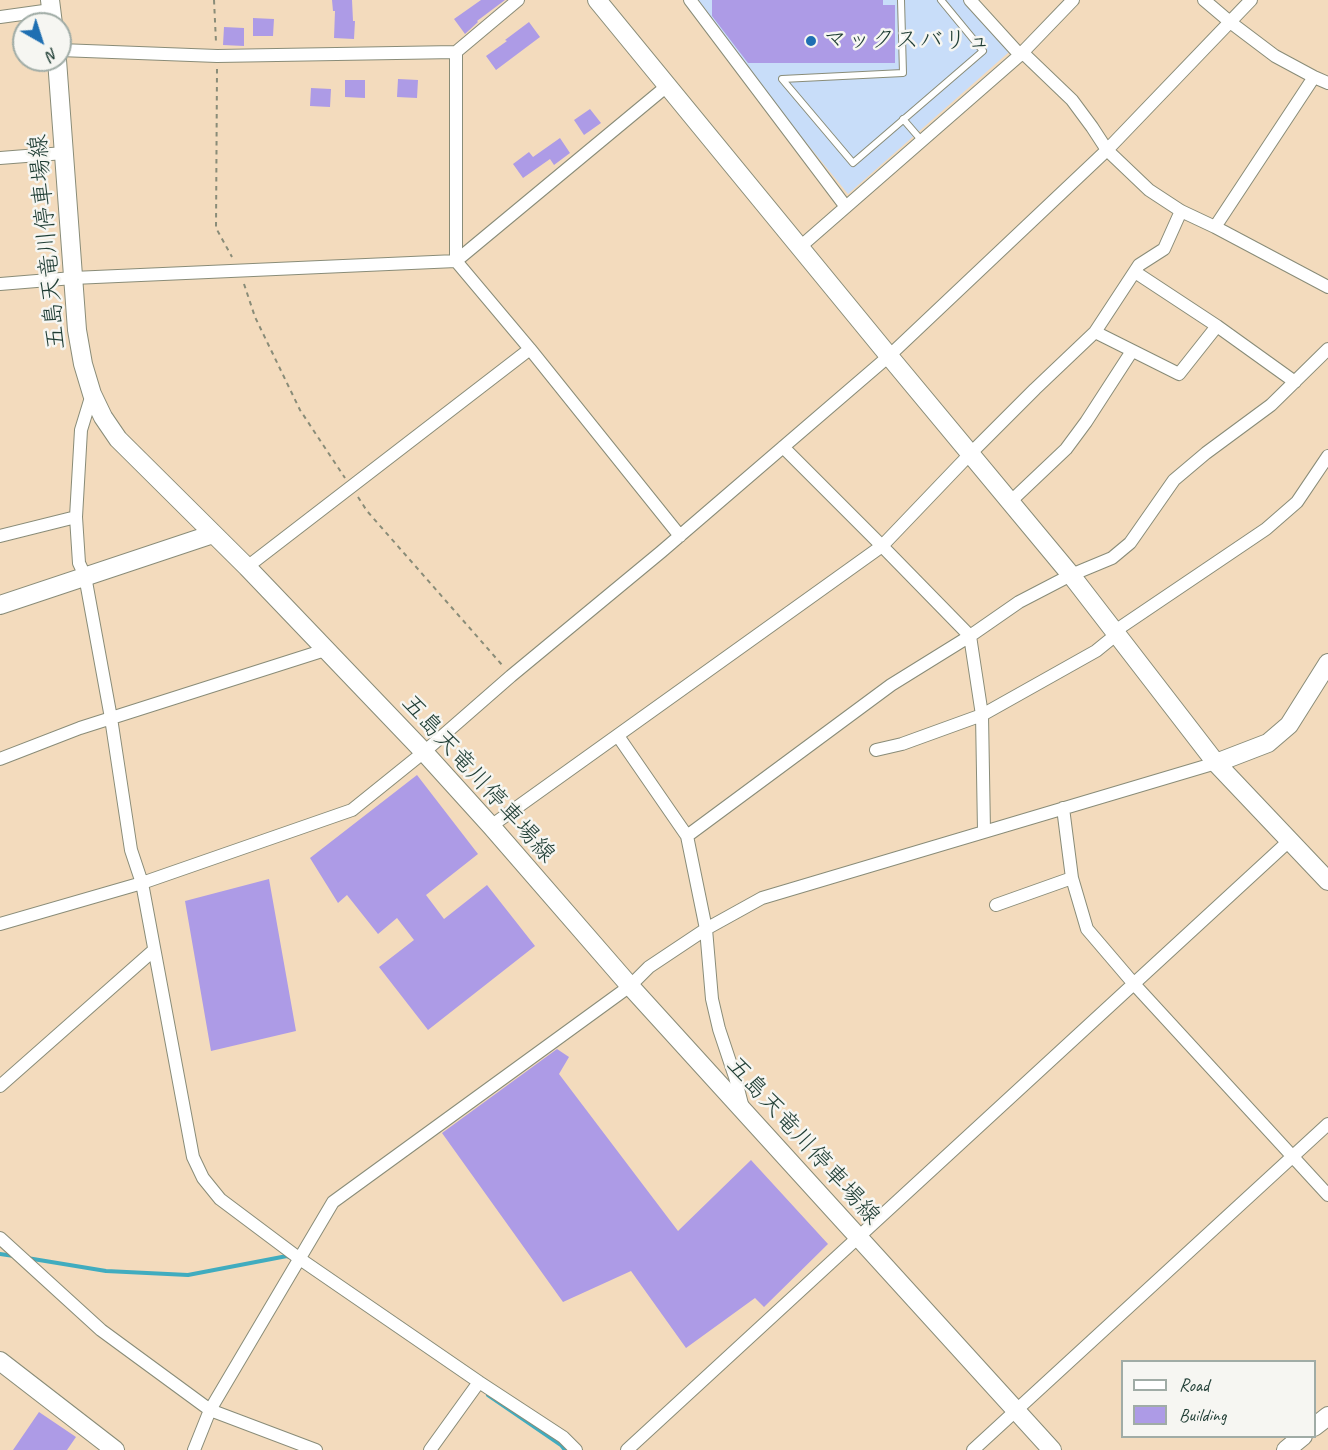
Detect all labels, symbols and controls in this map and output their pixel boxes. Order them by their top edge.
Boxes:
north arrow [12,12,72,72]
place label: マックスバリュ [823,27,991,55]
marker: マックスバリュ [804,34,818,48]
text: N [42,44,62,65]
street label: 五島天竜川停車場線 [24,133,72,351]
street label: 五島天竜川停車場線 [395,689,561,869]
street label: 五島天竜川停車場線 [720,1051,886,1231]
legend [1121,1360,1316,1438]
text: Road [1179,1374,1209,1396]
text: Building [1179,1404,1226,1426]

